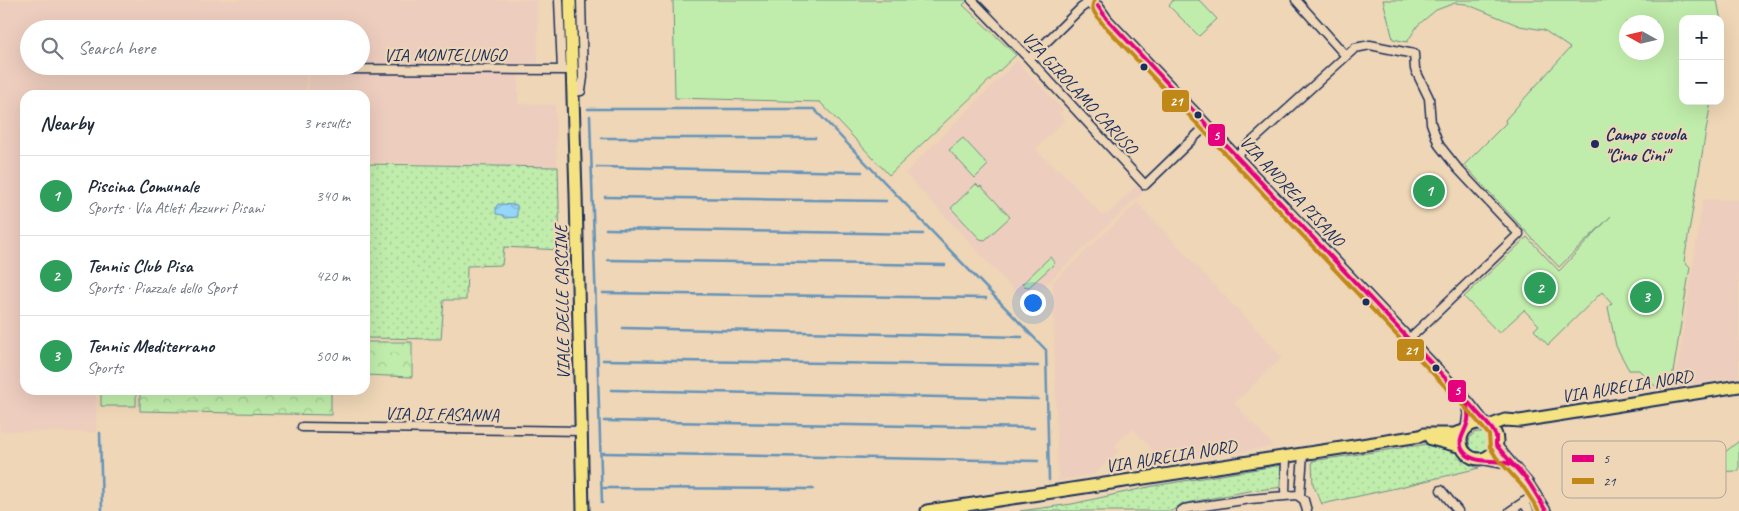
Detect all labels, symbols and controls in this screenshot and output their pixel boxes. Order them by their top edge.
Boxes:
north arrow [1619,15,1664,60]
map controls [1679,15,1724,105]
button: + [1679,15,1724,60]
search box [20,20,370,75]
street label: VIA GIROLAMO CARUSO [1018,27,1144,160]
icon: search [38,34,66,62]
text: Search here [78,36,155,60]
street label: VIA MONTELUNGO [384,44,508,66]
button: − [1679,60,1724,105]
unlabelled marker [1139,62,1149,72]
line badge: 21 [1161,89,1190,113]
text: 21 [1170,93,1184,110]
text: Nearby [40,110,93,136]
unlabelled marker [1193,110,1203,120]
text: 3 results [303,113,350,133]
line badge: 5 [1207,123,1226,147]
place label: Campo scuola "Cino Cini" [1605,123,1688,166]
text: 5 [1213,127,1221,144]
street label: VIA ANDREA PISANO [1235,131,1350,253]
marker: Campo scuola "Cino Cini" [1589,138,1601,150]
pin: 1 [1413,172,1445,210]
text: Piscina Comunale [87,174,199,198]
text: 1 [52,186,60,206]
text: 340 m [316,186,350,206]
text: Sports · Via Atleti Azzurri Pisani [87,198,264,218]
street label: VIALE DELLE CASCINE [550,222,574,380]
text: Tennis Club Pisa [87,254,193,278]
text: 2 [52,266,60,286]
text: 420 m [316,266,350,286]
pin: 2 [1524,269,1556,307]
text: Sports · Piazzale dello Sport [87,278,236,298]
pin: 3 [1630,278,1662,316]
your location [1020,290,1046,316]
unlabelled marker [1361,297,1371,307]
text: Tennis Mediterrano [87,334,214,358]
line badge: 21 [1396,338,1425,362]
text: 21 [1405,342,1419,359]
text: 3 [52,346,60,366]
text: 500 m [316,346,350,366]
text: Sports [87,358,123,378]
unlabelled marker [1431,363,1441,373]
street label: VIA AURELIA NORD [1560,365,1696,407]
line badge: 5 [1447,379,1467,403]
text: 5 [1454,382,1462,399]
street label: VIA DI FASANNA [385,402,500,426]
street label: VIA AURELIA NORD [1104,435,1240,477]
legend [1562,441,1726,498]
text: 5 [1603,450,1610,467]
text: 21 [1603,473,1616,490]

